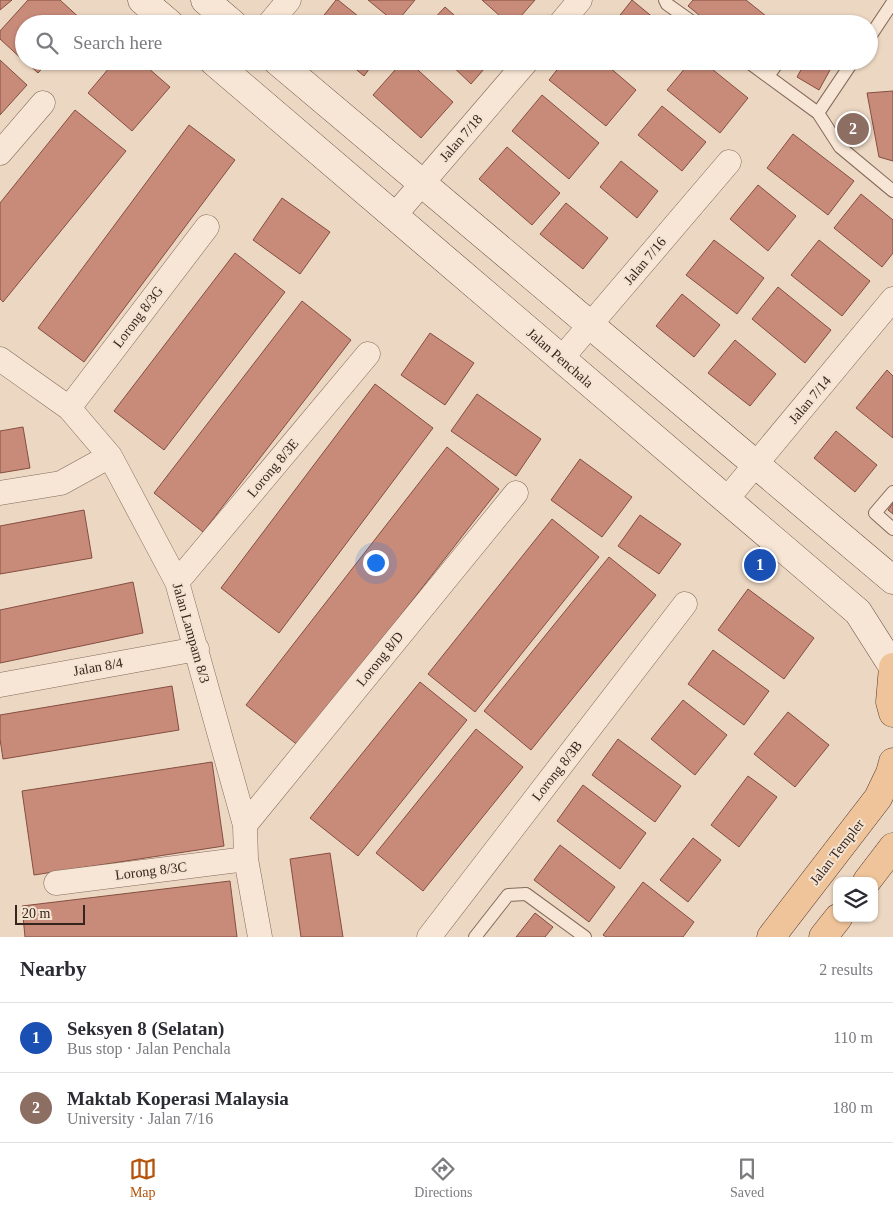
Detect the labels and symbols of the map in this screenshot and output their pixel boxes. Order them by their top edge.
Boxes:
pin: 2 [837,110,869,148]
street label: Jalan 7/18 [437,112,485,164]
street label: Jalan 7/16 [621,234,669,288]
street label: Lorong 8/3G [110,283,166,351]
street label: Jalan Penchala [524,325,597,391]
street label: Jalan 7/14 [786,373,834,427]
street label: Lorong 8/3E [244,436,302,500]
pin: 1 [744,546,776,584]
your location [363,550,389,576]
street label: Jalan Lampam 8/3 [170,581,212,685]
street label: Lorong 8/D [353,629,407,689]
street label: Jalan 8/4 [72,655,124,679]
street label: Lorong 8/3B [529,738,585,804]
street label: Jalan Templer [807,816,867,888]
street label: Lorong 8/3C [114,859,188,883]
scale bar [15,902,85,925]

